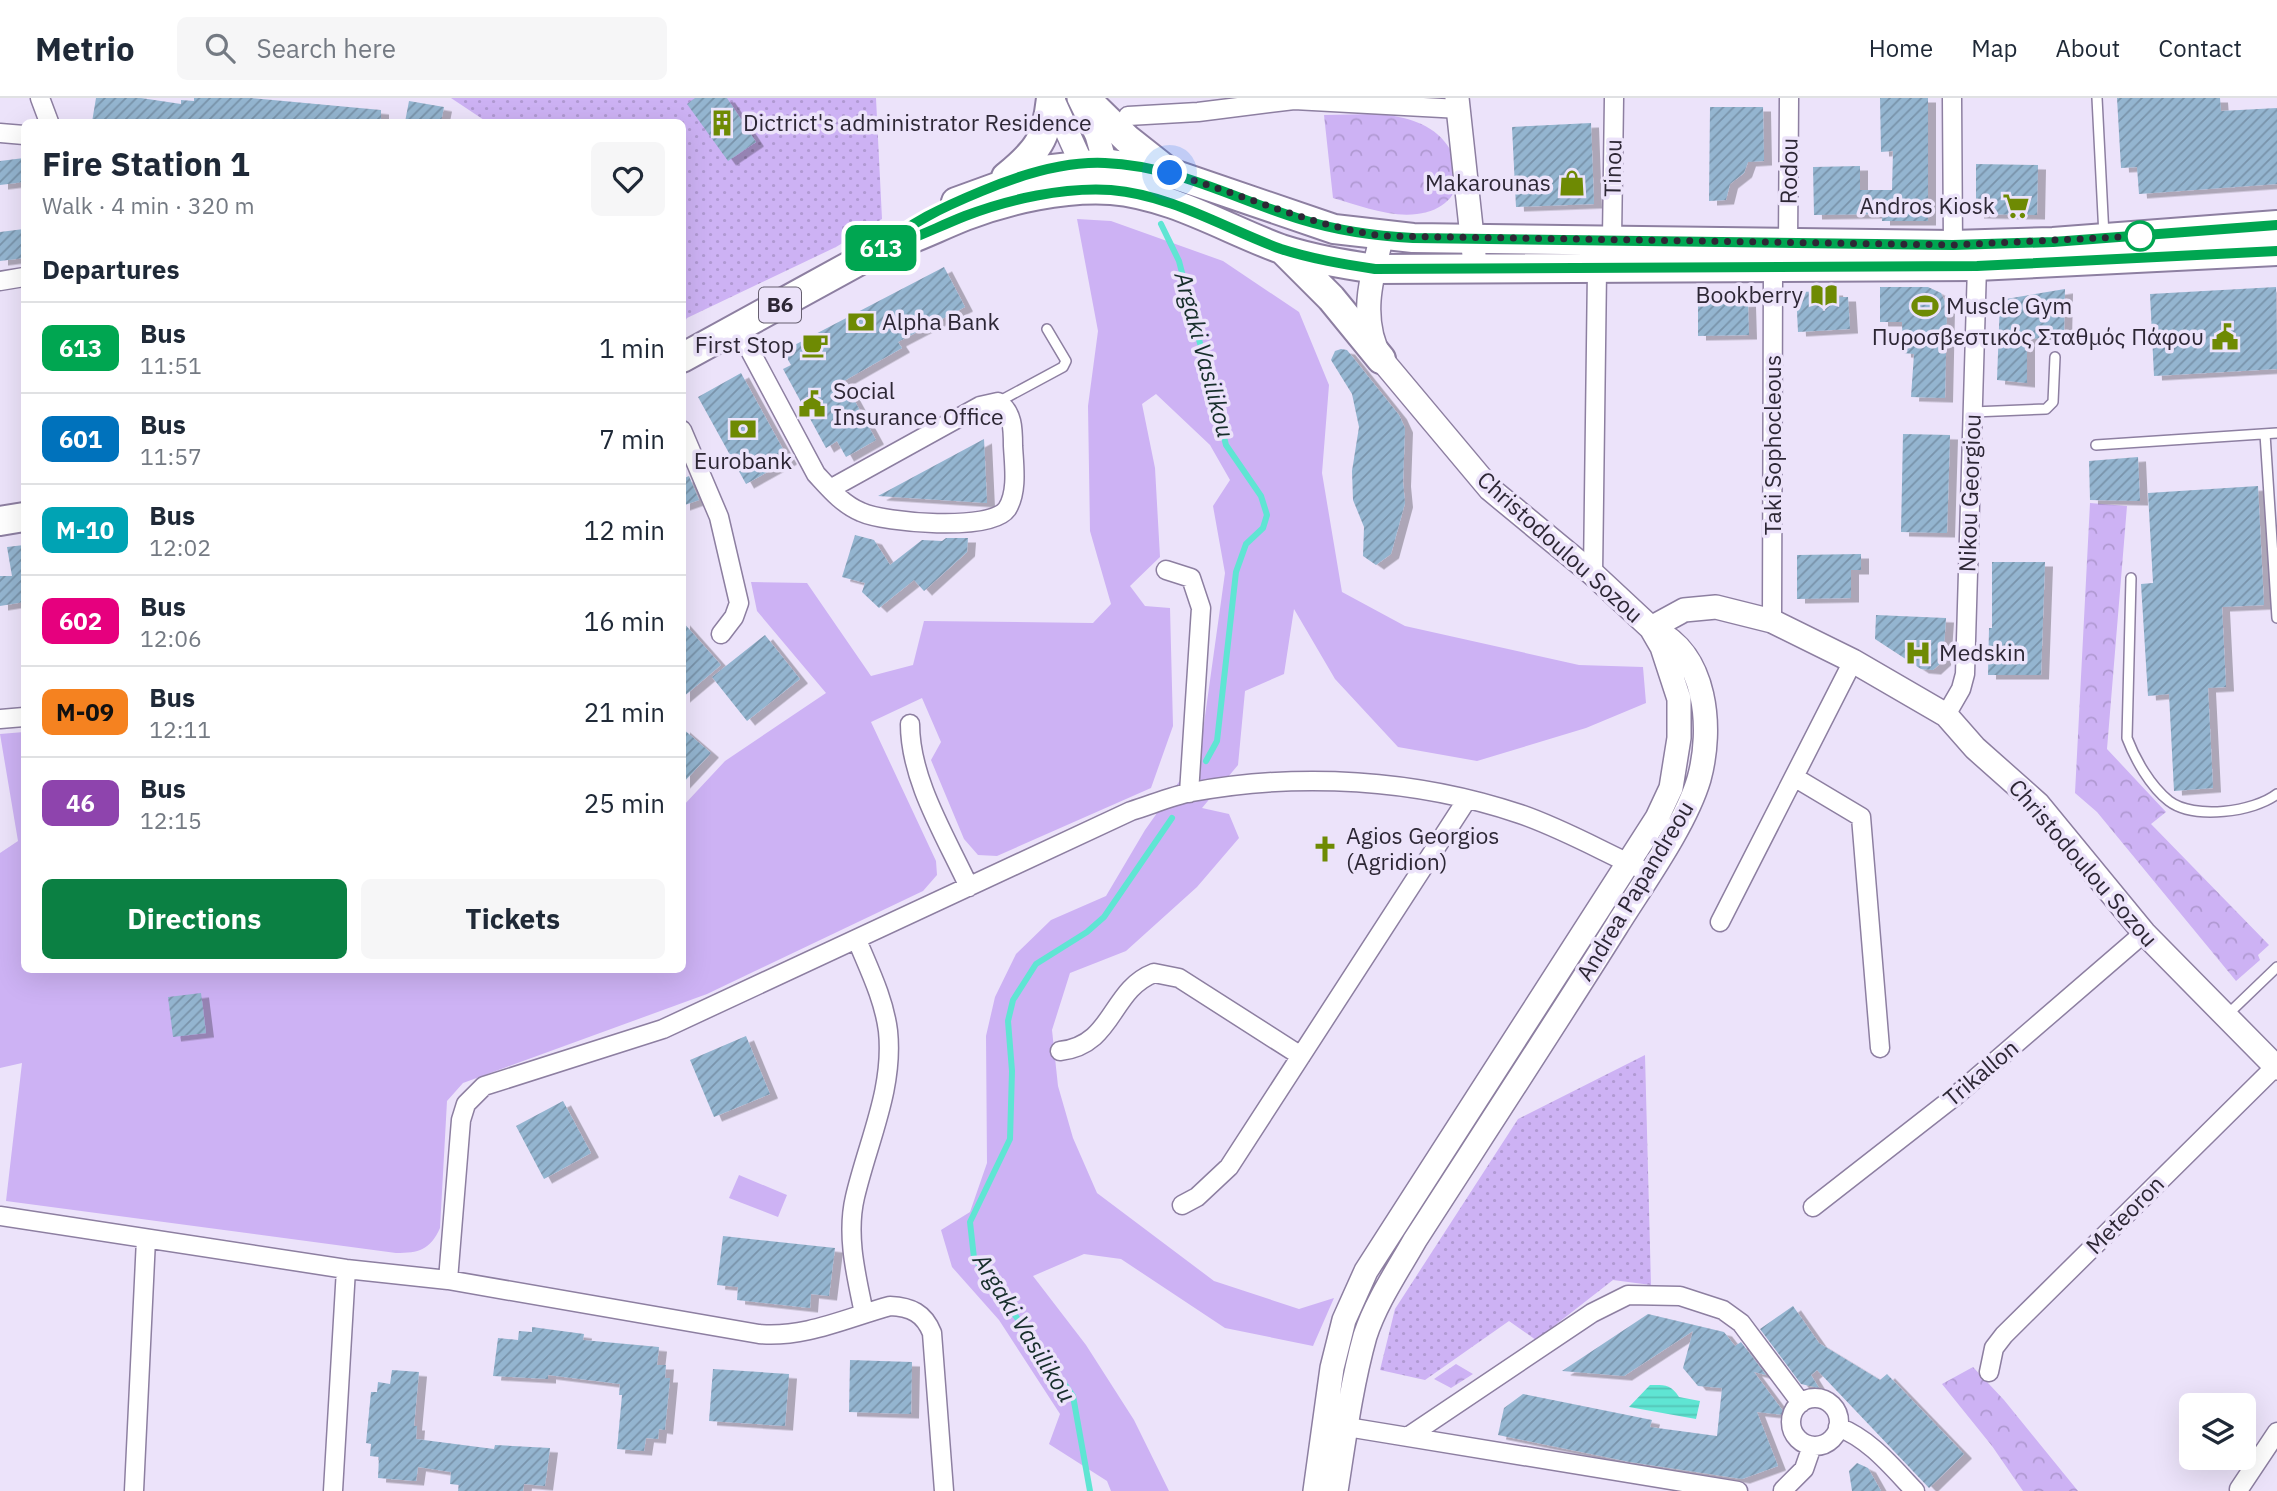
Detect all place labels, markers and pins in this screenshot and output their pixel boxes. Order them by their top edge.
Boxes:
place label: Dictrict's administrator Residence [743,107,1092,137]
building icon: Dictrict's administrator Residence [707,108,737,138]
place label: Makarounas [1425,167,1551,197]
shop icon: Makarounas [1557,168,1587,198]
place label: Andros Kiosk [1859,190,1995,220]
supermarket icon: Andros Kiosk [2001,191,2031,221]
unlabelled marker [2125,221,2155,251]
place label: Bookberry [1696,279,1804,309]
library icon: Bookberry [1809,280,1839,310]
place label: Muscle Gym [1946,290,2072,320]
sports icon: Muscle Gym [1910,291,1940,321]
place label: Alpha Bank [882,306,1000,336]
bank icon: Alpha Bank [846,307,876,337]
place label: Πυροσβεστικός Σταθμός Πάφου [1872,321,2204,351]
public building icon: Πυροσβεστικός Σταθμός Πάφου [2210,322,2240,352]
place label: First Stop [695,329,794,359]
cafe icon: First Stop [800,330,830,360]
place label: Social Insurance Office [833,375,1004,431]
public building icon: Social Insurance Office [797,389,827,419]
bank icon: Eurobank [728,414,758,444]
place label: Eurobank [694,445,792,475]
place label: Medskin [1939,637,2026,667]
hospital icon: Medskin [1903,638,1933,668]
place label: Agios Georgios (Agridion) [1346,820,1500,876]
church icon: Agios Georgios (Agridion) [1310,834,1340,864]

